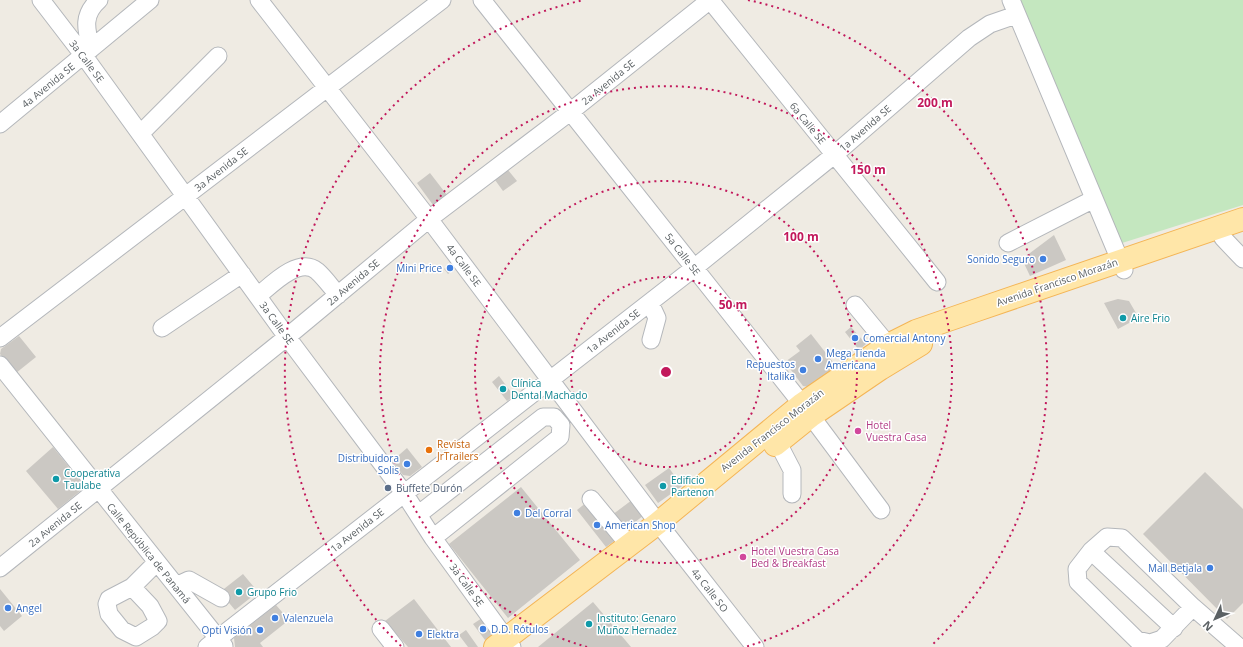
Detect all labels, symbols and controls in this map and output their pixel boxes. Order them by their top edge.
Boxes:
street label: 3a Calle SE [66,37,108,85]
street label: 2a Avenida SE [578,56,638,108]
street label: 4a Avenida SE [18,59,78,111]
text: 200 m [917,94,953,111]
street label: 6a Calle SE [787,99,829,147]
street label: 1a Avenida SE [836,101,894,155]
street label: 3a Avenida SE [191,144,251,194]
text: 150 m [850,161,886,178]
text: 100 m [783,228,819,245]
street label: 5a Calle SE [662,230,704,278]
street label: 4a Calle SE [443,241,485,289]
place label: Sonido Seguro [967,252,1035,266]
marker: Sonido Seguro [1038,254,1048,264]
street label: Avenida Francisco Morazán [995,255,1119,309]
street label: 2a Avenida SE [324,256,382,308]
place label: Mini Price [396,261,442,275]
marker: Mini Price [445,263,455,273]
text: 50 m [719,296,747,313]
street label: 3a Calle SE [257,299,297,347]
street label: 1a Avenida SE [583,306,643,356]
place label: Aire Frio [1131,311,1170,325]
marker: Aire Frio [1118,313,1128,323]
place label: Comercial Antony [863,331,946,345]
marker: Comercial Antony [850,333,860,343]
place label: Mega Tienda Americana [826,346,886,372]
marker: Mega Tienda Americana [813,354,823,364]
place label: Repuestos Italika [746,357,795,383]
centre of rings [659,365,673,379]
marker: Repuestos Italika [798,365,808,375]
place label: Clínica Dental Machado [511,376,587,402]
marker: Clínica Dental Machado [498,384,508,394]
street label: Avenida Francisco Morazán [718,385,826,475]
place label: Hotel Vuestra Casa [866,418,926,444]
marker: Hotel Vuestra Casa [853,426,863,436]
place label: Revista JrTrailers [436,437,479,463]
marker: Revista JrTrailers [424,445,434,455]
place label: Distribuidora Solis [338,451,399,477]
marker: Distribuidora Solis [402,459,412,469]
place label: Cooperativa Taulabe [64,466,120,492]
place label: Edificio Partenon [671,473,714,499]
marker: Cooperativa Taulabe [51,474,61,484]
place label: Buffete Durón [396,481,462,495]
marker: Edificio Partenon [658,481,668,491]
marker: Buffete Durón [383,483,393,493]
street label: 2a Avenida SE [25,498,85,550]
street label: Calle República de Panamá [104,500,194,606]
street label: 1a Avenida SE [327,505,387,555]
place label: Del Corral [525,506,572,520]
marker: Del Corral [512,508,522,518]
place label: American Shop [605,518,676,532]
marker: American Shop [592,520,602,530]
place label: Hotel Vuestra Casa Bed & Breakfast [751,544,839,570]
marker: Hotel Vuestra Casa Bed & Breakfast [738,552,748,562]
street label: 3a Calle SE [447,561,487,609]
place label: Mall Betjala [1148,561,1202,575]
marker: Mall Betjala [1205,563,1215,573]
street label: 4a Calle SO [688,565,732,615]
place label: Grupo Frio [247,585,297,599]
marker: Grupo Frio [234,587,244,597]
north arrow [1195,599,1235,639]
place label: Angel [16,601,42,615]
marker: Angel [3,603,13,613]
place label: Valenzuela [283,611,333,625]
place label: Instituto: Genaro Muñoz Hernadez [597,611,677,637]
marker: Valenzuela [270,613,280,623]
text: N [1199,618,1216,635]
marker: Instituto: Genaro Muñoz Hernadez [584,619,594,629]
place label: D.D. Rótulos [491,622,549,636]
place label: Opti Visión [201,623,252,637]
marker: D.D. Rótulos [478,624,488,634]
marker: Opti Visión [255,625,265,635]
place label: Elektra [427,627,459,641]
marker: Elektra [414,629,424,639]

